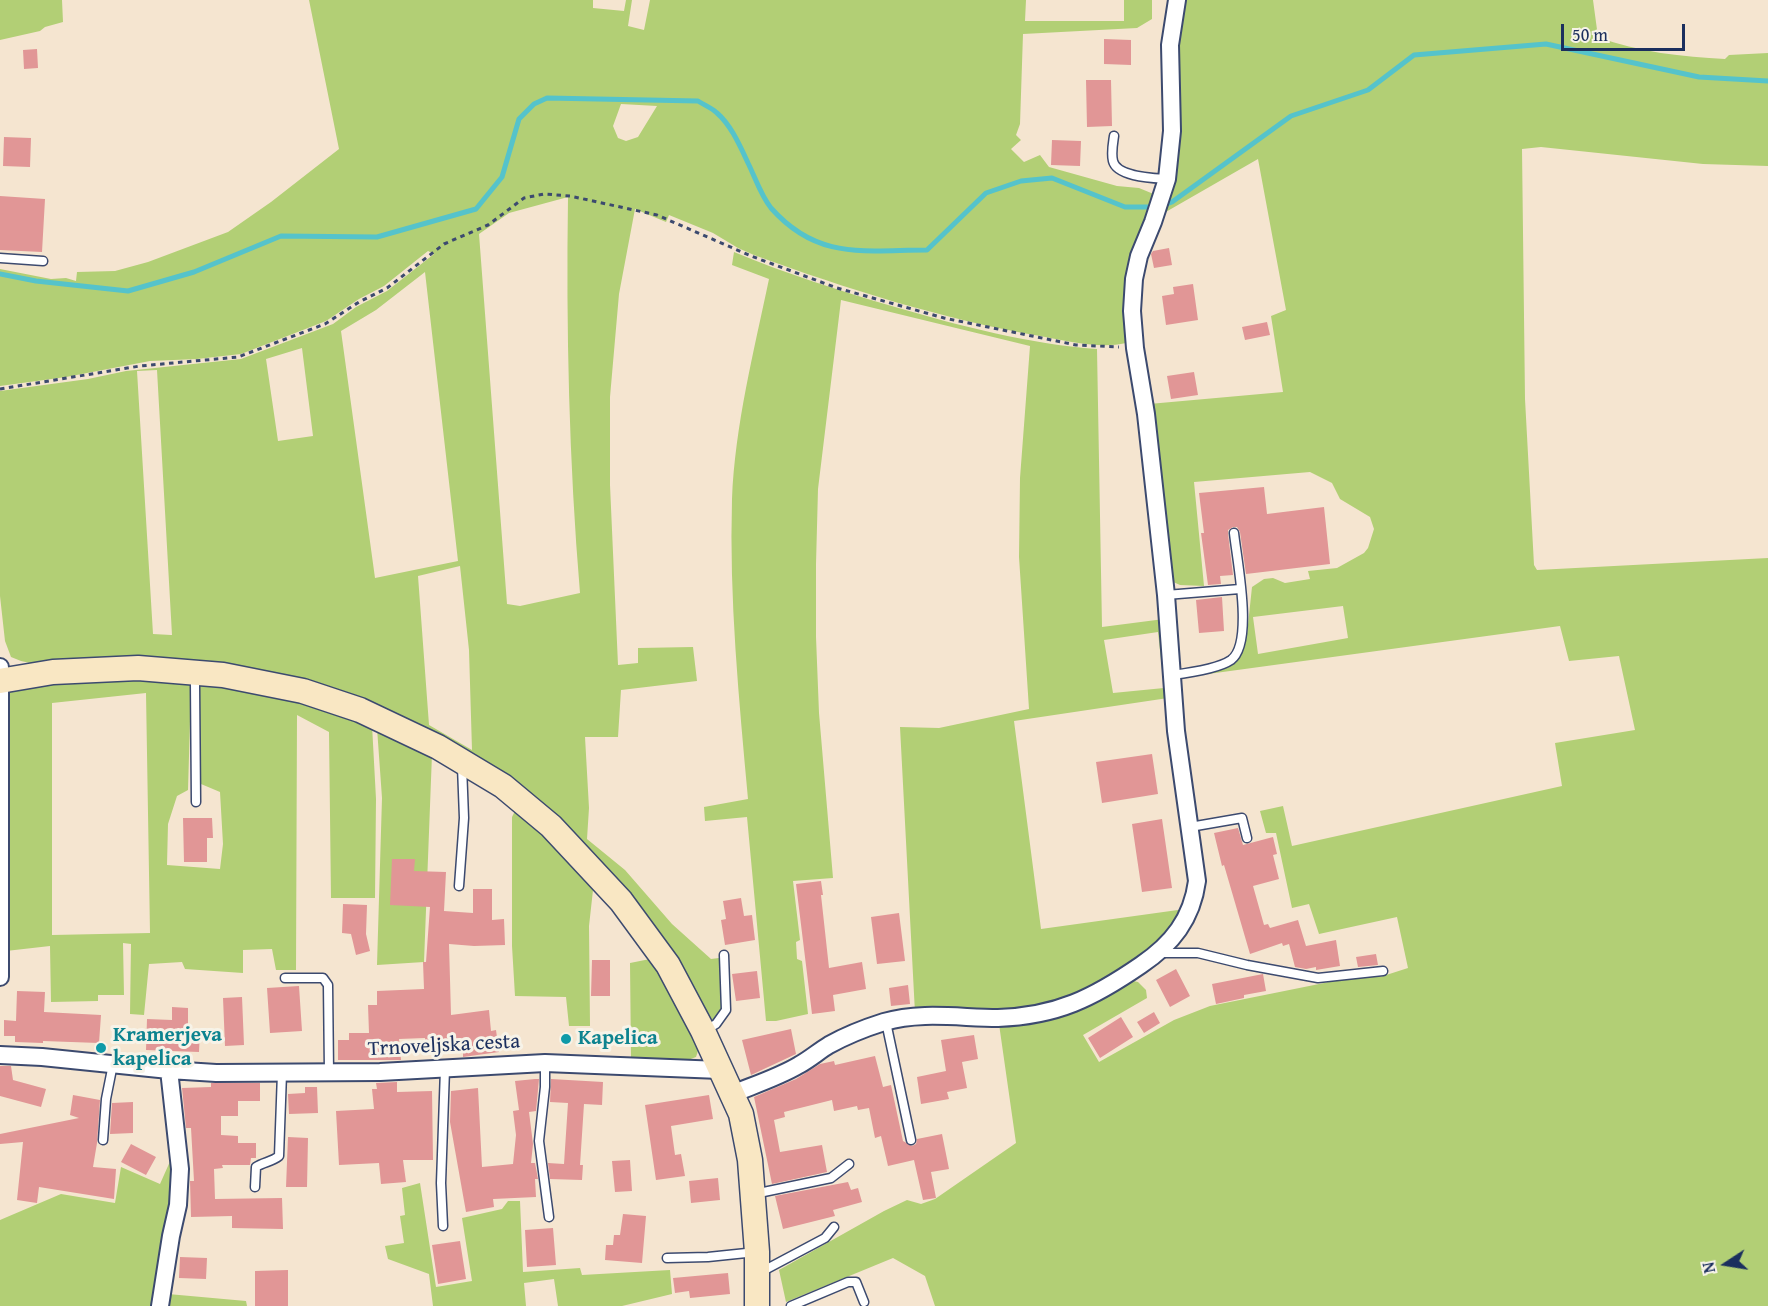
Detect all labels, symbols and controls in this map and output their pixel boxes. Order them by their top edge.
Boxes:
scale bar [1564,12,1688,50]
text: 50 m [1572,21,1608,48]
place label: Kramerjeva kapelica [113,1023,222,1073]
place label: Kapelica [578,1026,658,1052]
street label: Trnoveljska cesta [367,1029,521,1063]
marker: Kapelica [559,1032,573,1046]
marker: Kramerjeva kapelica [94,1041,108,1055]
north arrow [1696,1234,1756,1294]
text: N [1696,1260,1721,1275]

